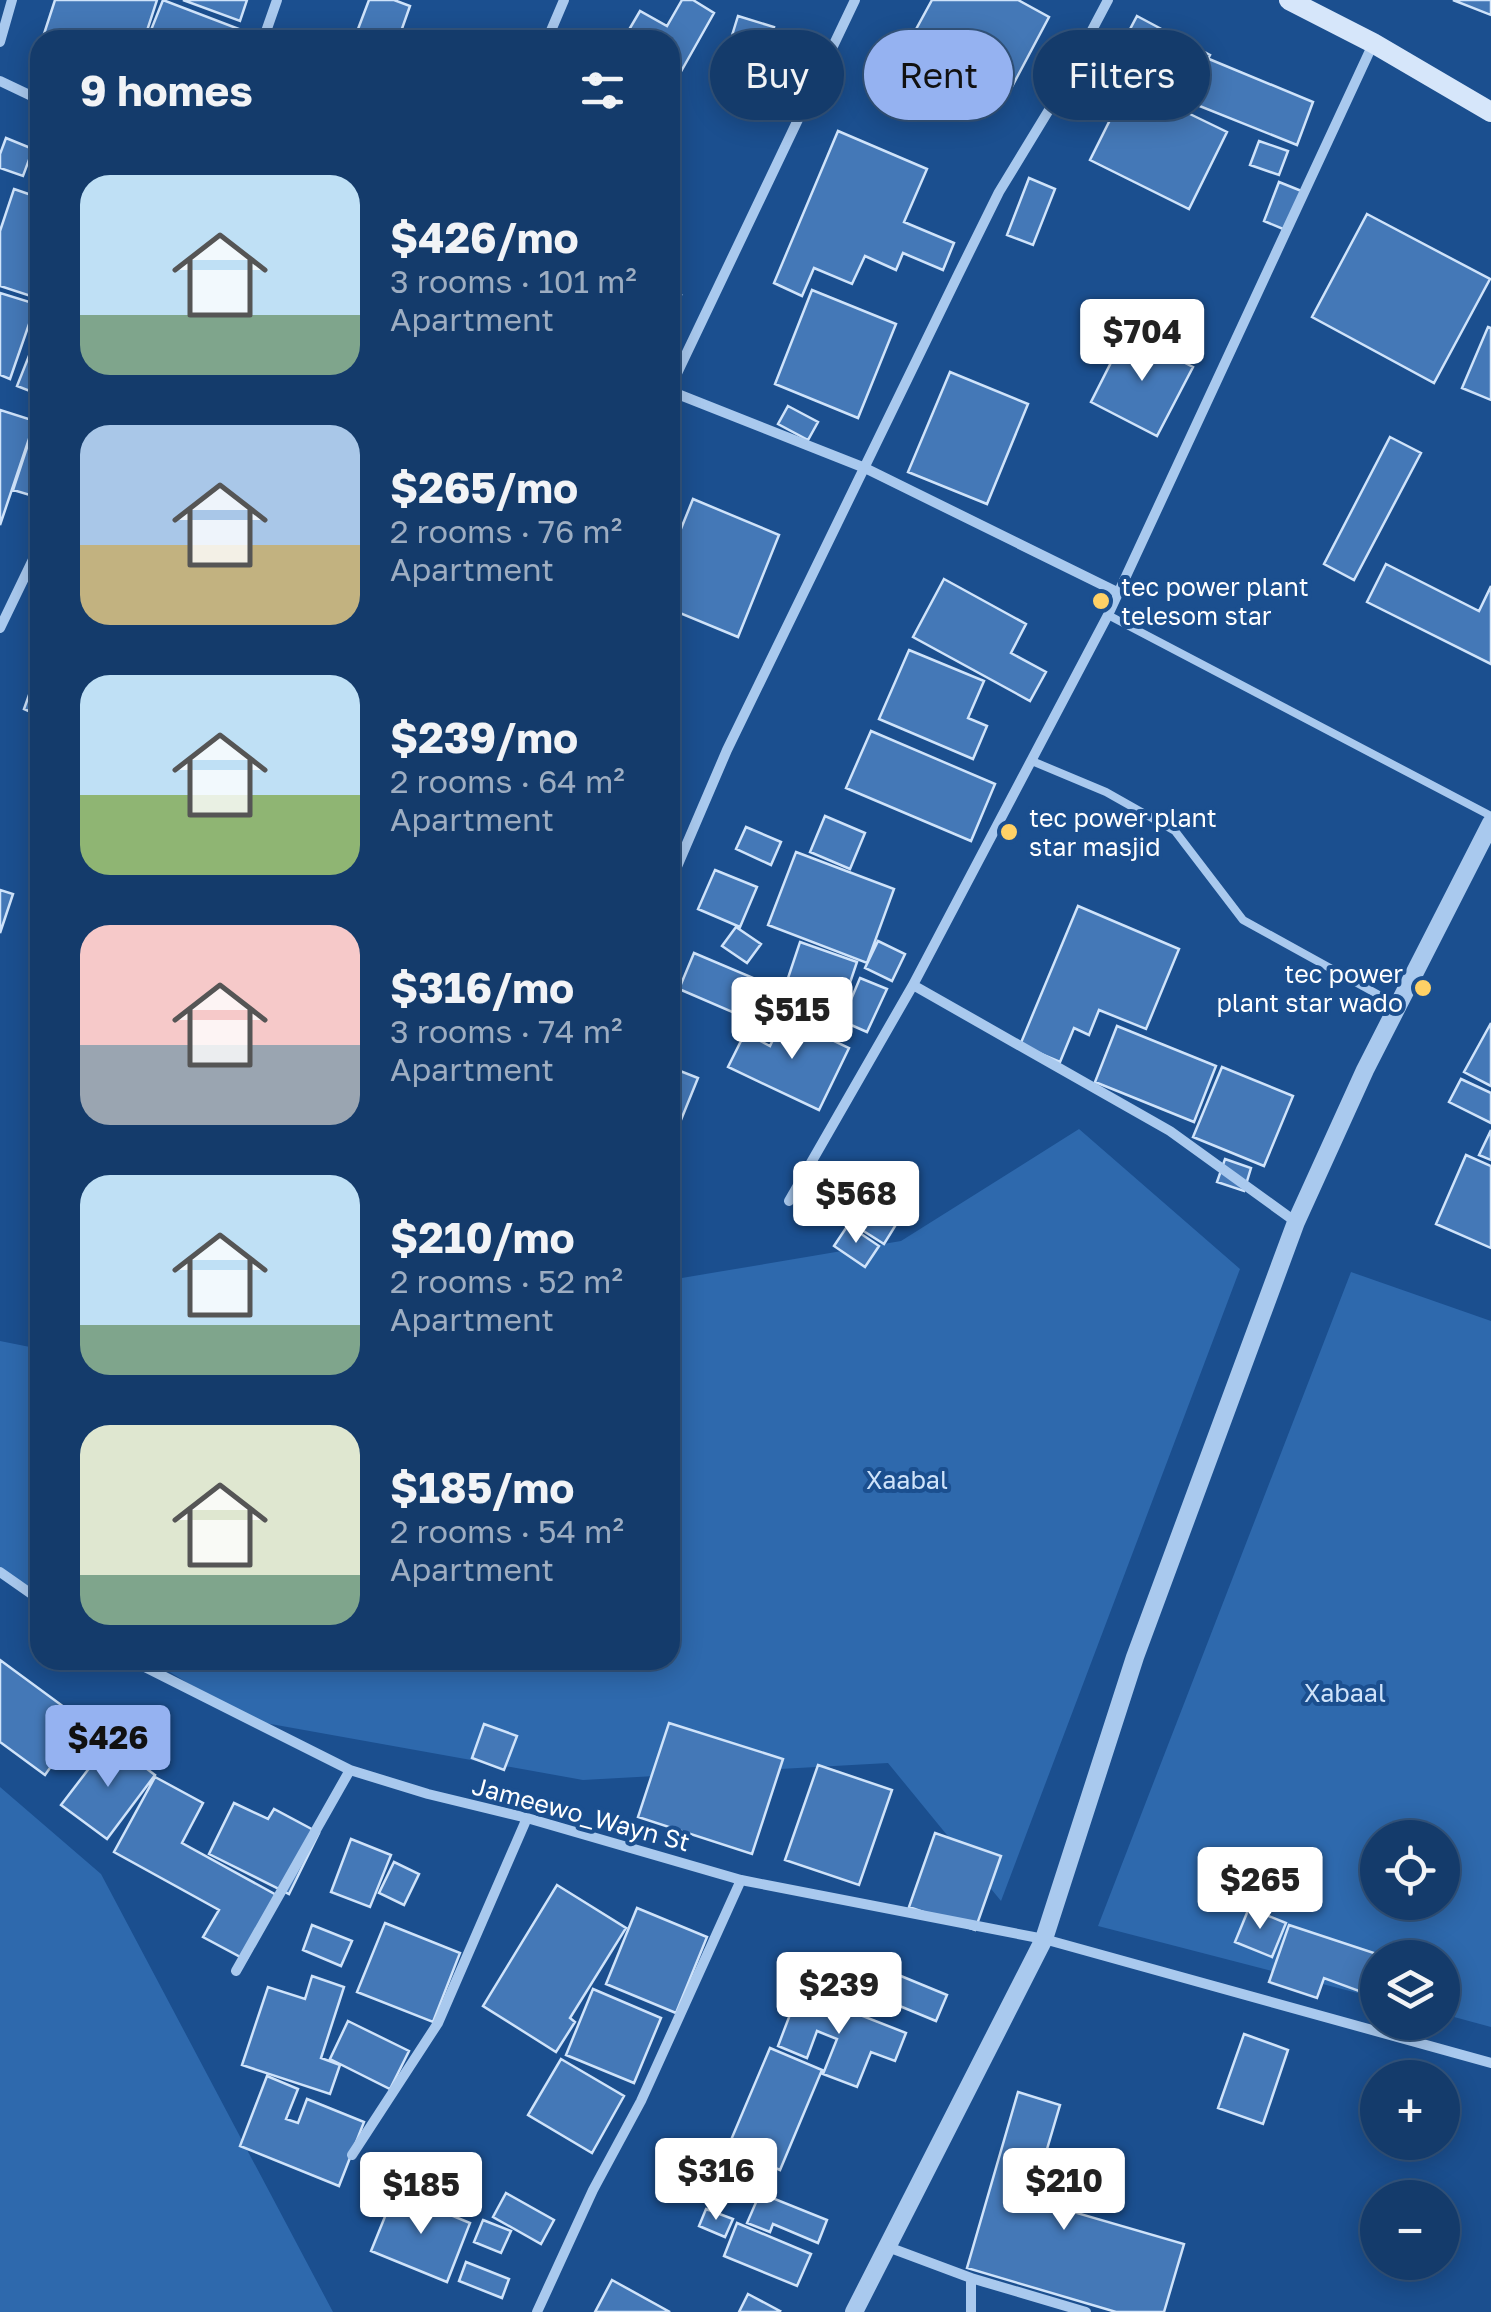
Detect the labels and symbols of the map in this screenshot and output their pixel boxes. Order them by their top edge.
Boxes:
pin: $704 [1083,299,1201,384]
place label: tec power plant telesom star [1121,571,1309,631]
marker: tec power plant telesom star [1090,590,1112,612]
place label: tec power plant star masjid [1029,802,1217,862]
marker: tec power plant star masjid [998,821,1020,843]
place label: tec power plant star wado [1216,958,1403,1018]
pin: $515 [733,977,851,1062]
marker: tec power plant star wado [1412,977,1434,999]
pin: $568 [797,1161,915,1246]
park label: Xaabal [866,1464,948,1495]
park label: Xabaal [1304,1677,1386,1708]
pin: $426 [49,1705,167,1790]
street label: Jameewo_Wayn St [469,1770,693,1857]
pin: $265 [1201,1847,1319,1932]
pin: $239 [780,1952,898,2037]
pin: $316 [657,2138,775,2223]
pin: $210 [1005,2148,1123,2233]
pin: $185 [362,2152,480,2237]

